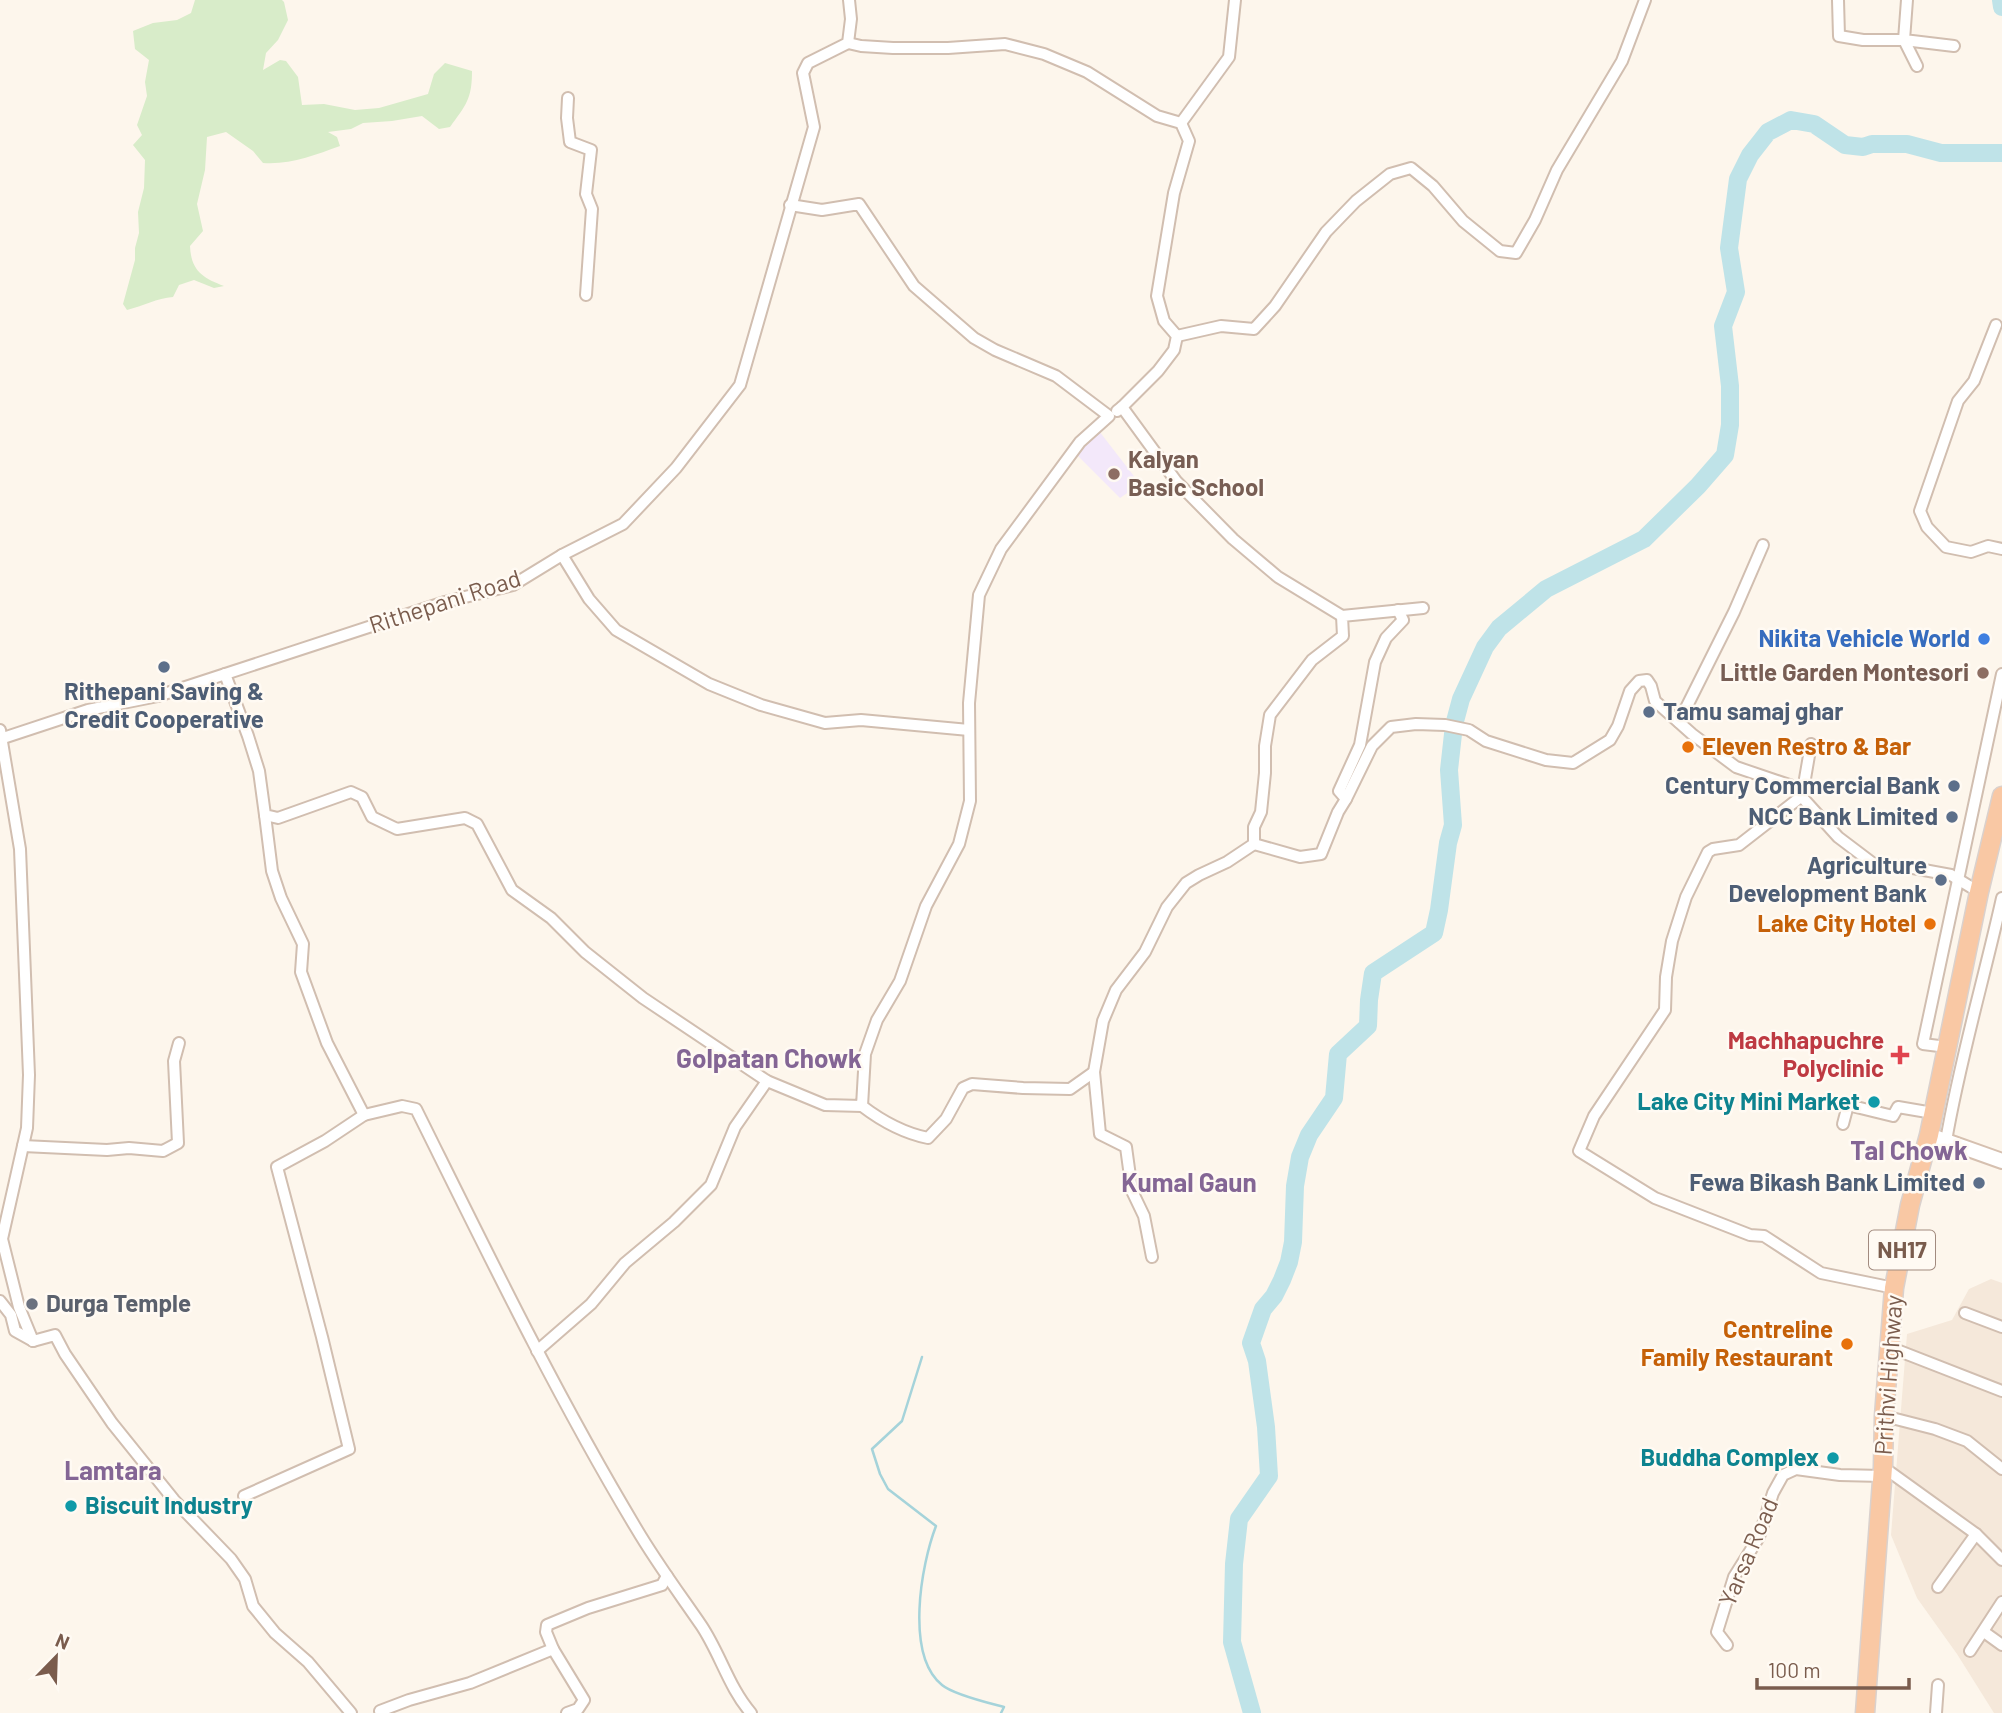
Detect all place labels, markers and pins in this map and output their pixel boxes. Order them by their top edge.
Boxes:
place label: Kalyan Basic School [1128,444,1264,501]
marker: Kalyan Basic School [1106,466,1122,482]
place label: Nikita Vehicle World [1758,623,1970,652]
marker: Nikita Vehicle World [1976,631,1992,647]
place label: Little Garden Montesori [1720,657,1969,686]
marker: Rithepani Saving & Credit Cooperative [156,659,172,675]
marker: Little Garden Montesori [1975,665,1991,681]
place label: Rithepani Saving & Credit Cooperative [64,676,264,733]
place label: Tamu samaj ghar [1663,696,1843,725]
marker: Tamu samaj ghar [1641,704,1657,720]
place label: Eleven Restro & Bar [1702,731,1911,760]
marker: Eleven Restro & Bar [1680,739,1696,755]
place label: Century Commercial Bank [1665,770,1940,799]
marker: Century Commercial Bank [1946,778,1962,794]
place label: NCC Bank Limited [1748,801,1938,830]
marker: NCC Bank Limited [1944,809,1960,825]
place label: Agriculture Development Bank [1729,850,1927,907]
marker: Agriculture Development Bank [1933,872,1949,888]
place label: Lake City Hotel [1757,908,1916,937]
marker: Lake City Hotel [1922,916,1938,932]
place label: Machhapuchre Polyclinic [1728,1025,1884,1082]
marker: Machhapuchre Polyclinic [1890,1045,1910,1065]
place label: Lake City Mini Market [1637,1086,1860,1115]
marker: Lake City Mini Market [1866,1094,1882,1110]
place label: Fewa Bikash Bank Limited [1689,1167,1965,1196]
marker: Fewa Bikash Bank Limited [1971,1175,1987,1191]
place label: Durga Temple [46,1288,191,1317]
marker: Durga Temple [24,1296,40,1312]
place label: Centreline Family Restaurant [1641,1314,1833,1371]
marker: Centreline Family Restaurant [1839,1336,1855,1352]
place label: Buddha Complex [1641,1442,1819,1471]
marker: Buddha Complex [1825,1450,1841,1466]
place label: Biscuit Industry [85,1490,253,1519]
marker: Biscuit Industry [63,1498,79,1514]

